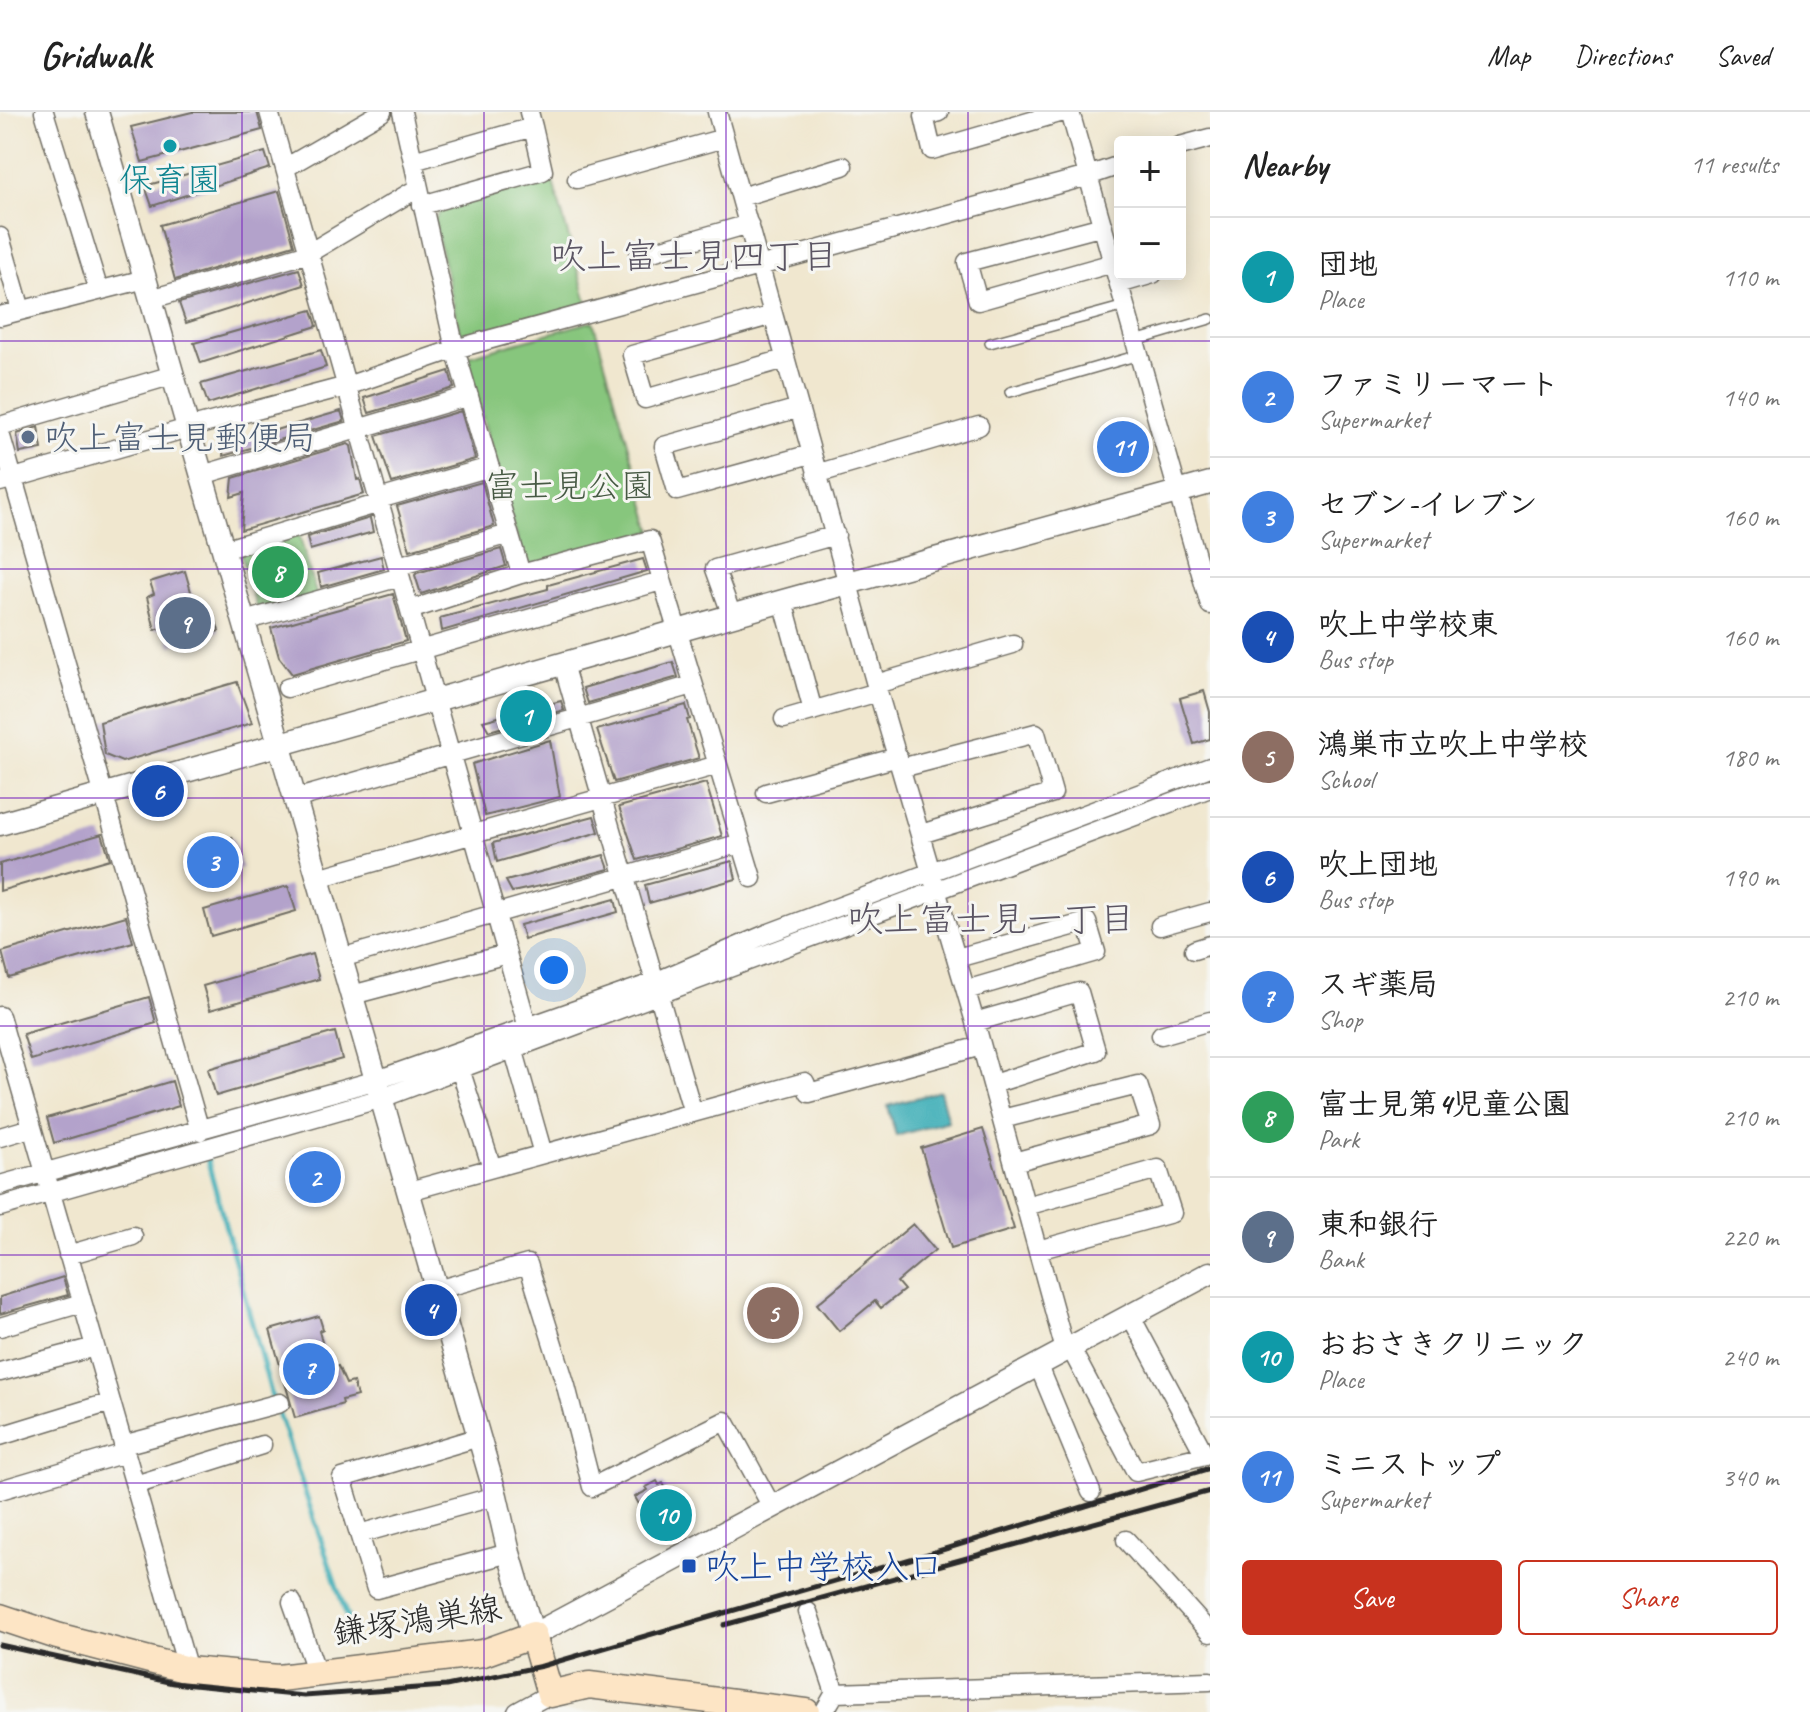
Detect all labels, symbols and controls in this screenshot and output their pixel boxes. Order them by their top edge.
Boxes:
text: Gridwalk [40,32,152,79]
text: Map [1487,38,1530,73]
text: Directions [1574,38,1672,73]
text: Saved [1716,38,1770,73]
map controls [1114,136,1186,280]
button: + [1114,136,1186,208]
marker: 保育園 [161,137,179,155]
text: Nearby [1242,143,1328,186]
text: 11 results [1690,148,1778,181]
place label: 保育園 [119,158,221,201]
button: − [1114,208,1186,280]
district label: 吹上富士見四丁目 [550,233,838,279]
text: 団地 [1318,245,1378,283]
text: 1 [1262,261,1274,294]
text: 110 m [1722,261,1778,294]
text: Place [1318,283,1364,316]
text: ファミリーマート [1318,365,1559,403]
text: 2 [1262,381,1274,414]
text: 140 m [1722,381,1778,414]
text: Supermarket [1318,403,1429,436]
place label: 吹上富士見郵便局 [44,416,316,459]
pin: 11 [1097,417,1149,477]
marker: 吹上富士見郵便局 [19,428,37,446]
park label: 富士見公園 [485,464,655,507]
text: セブン-イレブン [1318,485,1538,523]
text: 3 [1262,501,1274,534]
text: 160 m [1722,501,1778,534]
text: Supermarket [1318,523,1429,556]
pin: 8 [252,542,304,602]
pin: 9 [159,593,211,653]
text: 吹上中学校東 [1318,605,1498,643]
text: 4 [1262,621,1274,654]
text: 160 m [1722,621,1778,654]
text: Bus stop [1318,643,1393,676]
pin: 1 [500,686,552,746]
text: 鴻巣市立吹上中学校 [1318,725,1588,763]
text: 5 [1262,741,1274,774]
text: 180 m [1722,741,1778,774]
pin: 6 [132,761,184,821]
text: School [1318,763,1374,796]
pin: 3 [187,832,239,892]
text: 吹上団地 [1318,845,1438,883]
text: 6 [1262,861,1274,894]
text: 190 m [1722,861,1778,894]
text: Bus stop [1318,883,1393,916]
district label: 吹上富士見一丁目 [847,896,1135,942]
your location [534,950,574,990]
text: スギ薬局 [1318,965,1438,1003]
text: 7 [1262,981,1274,1014]
text: 210 m [1722,981,1778,1014]
text: Shop [1318,1003,1362,1036]
text: 富士見第4児童公園 [1318,1085,1572,1123]
text: 8 [1262,1101,1274,1134]
text: 210 m [1722,1101,1778,1134]
text: Park [1318,1123,1359,1156]
pin: 2 [289,1147,341,1207]
text: 東和銀行 [1318,1205,1438,1243]
text: 9 [1262,1221,1274,1254]
text: 220 m [1722,1221,1778,1254]
text: Bank [1318,1243,1364,1276]
pin: 4 [405,1280,457,1340]
pin: 5 [747,1283,799,1343]
text: おおさきクリニック [1318,1325,1588,1363]
pin: 7 [283,1339,335,1399]
text: 10 [1256,1341,1280,1374]
text: 240 m [1722,1341,1778,1374]
text: Place [1318,1363,1364,1396]
text: ミニストップ [1318,1445,1501,1483]
text: 11 [1256,1461,1280,1494]
text: 340 m [1722,1461,1778,1494]
text: Supermarket [1318,1483,1429,1516]
pin: 10 [640,1485,692,1545]
place label: 吹上中学校入口 [705,1545,943,1588]
marker: 吹上中学校入口 [680,1557,698,1575]
button: Save [1242,1560,1502,1635]
button: Share [1518,1560,1778,1635]
street label: 鎌塚鴻巣線 [330,1585,504,1655]

